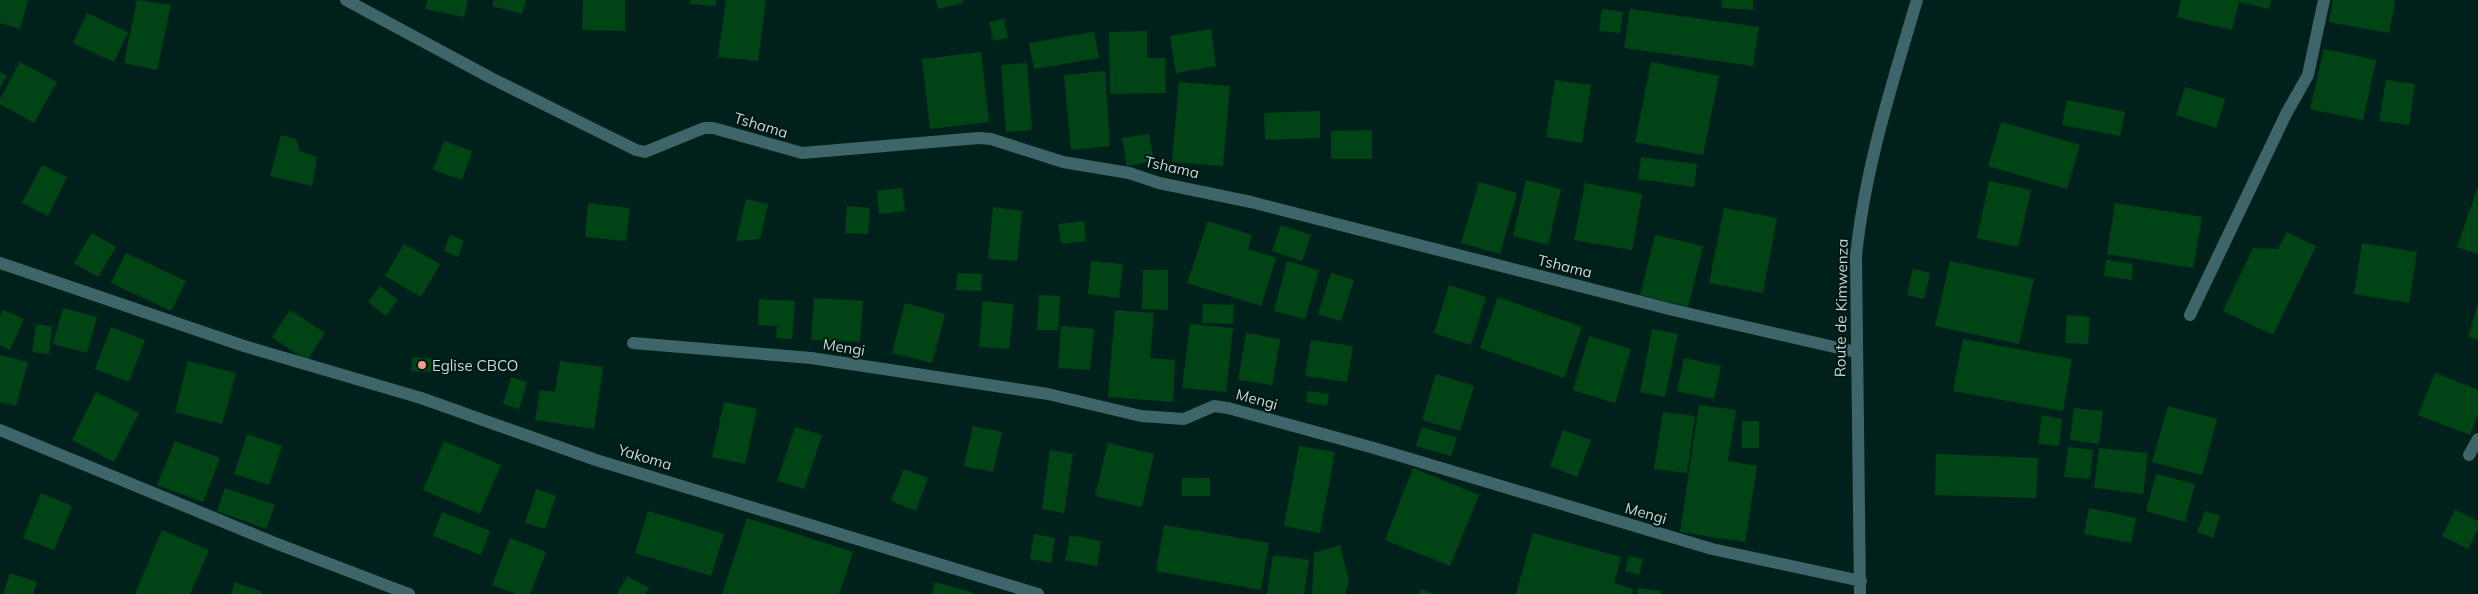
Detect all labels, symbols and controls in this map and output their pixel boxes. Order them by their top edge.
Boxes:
street label: Tshama [732,108,790,142]
street label: Tshama [1143,152,1201,182]
street label: Route de Kimwenza [1830,239,1852,377]
street label: Tshama [1536,250,1594,282]
street label: Mengi [822,334,866,360]
place label: Eglise CBCO [432,356,518,375]
marker: Eglise CBCO [416,359,428,371]
street label: Mengi [1234,384,1280,414]
street label: Yakoma [615,440,674,474]
street label: Mengi [1623,498,1669,528]

